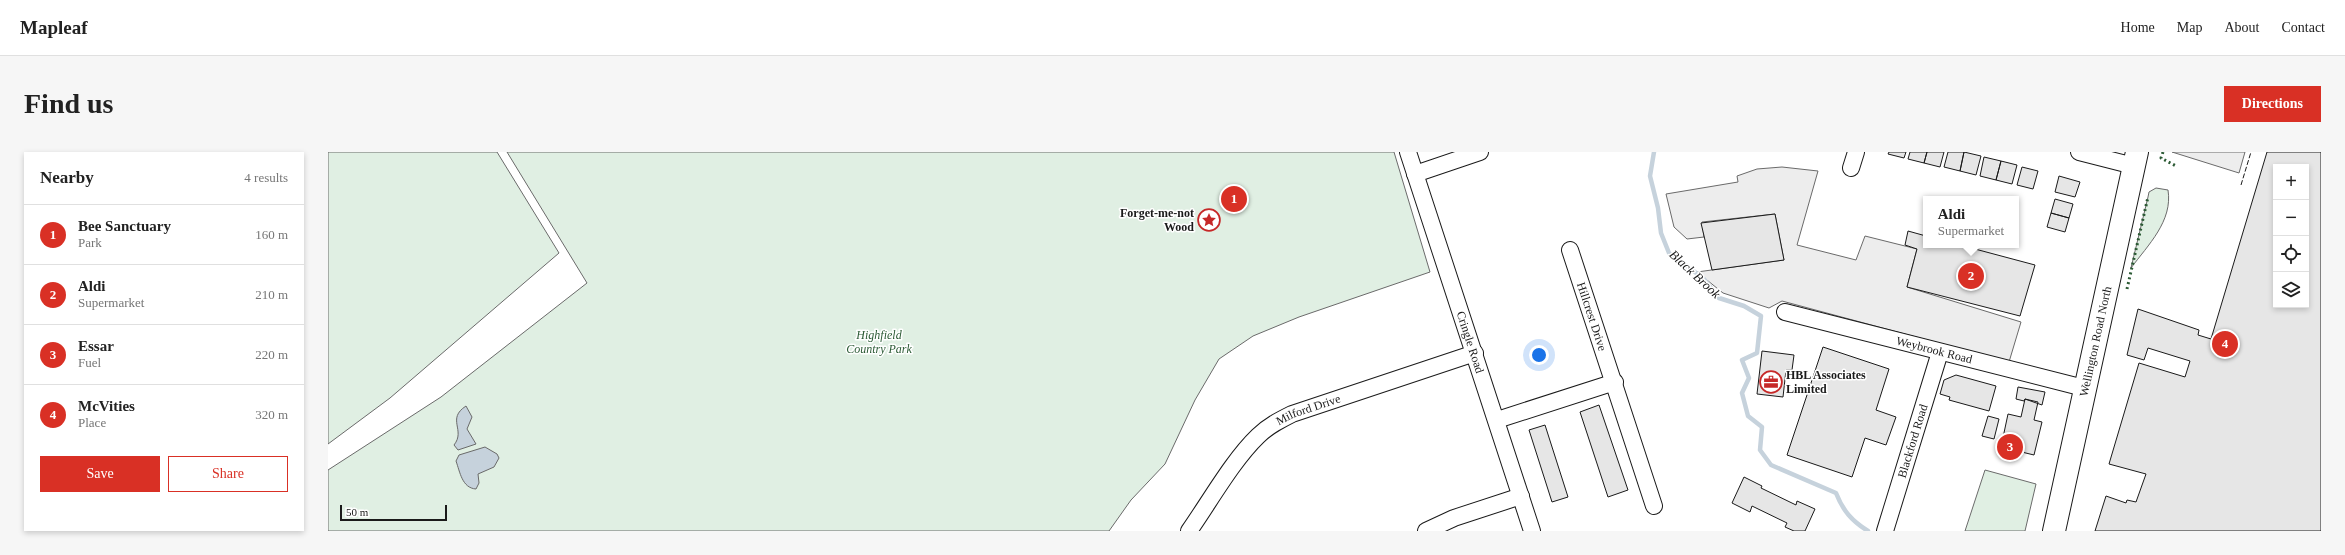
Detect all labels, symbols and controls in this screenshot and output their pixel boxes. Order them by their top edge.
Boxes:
text: Mapleaf [20,17,88,38]
text: Home [2121,20,2155,35]
text: Map [2177,20,2202,35]
text: About [2224,20,2259,35]
text: Contact [2281,20,2325,35]
button: Directions [2224,86,2321,122]
text: Find us [24,88,114,119]
map controls [2273,164,2309,308]
button: + [2273,164,2309,200]
text: Nearby [40,168,94,187]
text: 4 results [244,170,288,185]
pin: 1 [1221,184,1247,214]
popup [1923,196,2019,248]
button: − [2273,200,2309,236]
place label: Forget-me-not Wood [1120,206,1194,234]
text: Aldi [1938,206,1965,222]
place icon: Forget-me-not Wood [1196,207,1222,233]
text: Bee Sanctuary [78,218,171,234]
text: Supermarket [1938,223,2004,238]
text: 1 [50,227,56,242]
text: 160 m [255,227,288,242]
text: Park [78,235,102,250]
button: locate [2273,236,2309,272]
water label: Black Brook [1666,247,1724,302]
pin: 2 [1958,261,1984,291]
button: layers [2273,272,2309,308]
text: Aldi [78,278,106,294]
street label: Hillcrest Drive [1574,280,1610,353]
street label: Wellington Road North [2077,285,2114,398]
text: 2 [50,287,56,302]
text: 210 m [255,287,288,302]
text: Supermarket [78,295,144,310]
street label: Cringle Road [1454,309,1487,375]
park label: Highfield Country Park [846,328,912,356]
pin: 4 [2212,329,2238,359]
street label: Weybrook Road [1895,334,1974,366]
text: Essar [78,338,114,354]
your location [1529,345,1549,365]
text: 3 [50,347,56,362]
text: 220 m [255,347,288,362]
text: Fuel [78,355,101,370]
place label: HBL Associates Limited [1786,368,1866,396]
office icon: HBL Associates Limited [1758,369,1784,395]
street label: Milford Drive [1273,391,1342,428]
text: McVities [78,398,135,414]
street label: Blackford Road [1895,403,1931,480]
text: 4 [50,407,56,422]
text: 320 m [255,407,288,422]
text: Place [78,415,106,430]
pin: 3 [1997,432,2023,462]
button: Save [40,456,160,492]
button: Share [168,456,288,492]
scale bar [340,503,447,522]
text: 50 m [346,506,368,518]

